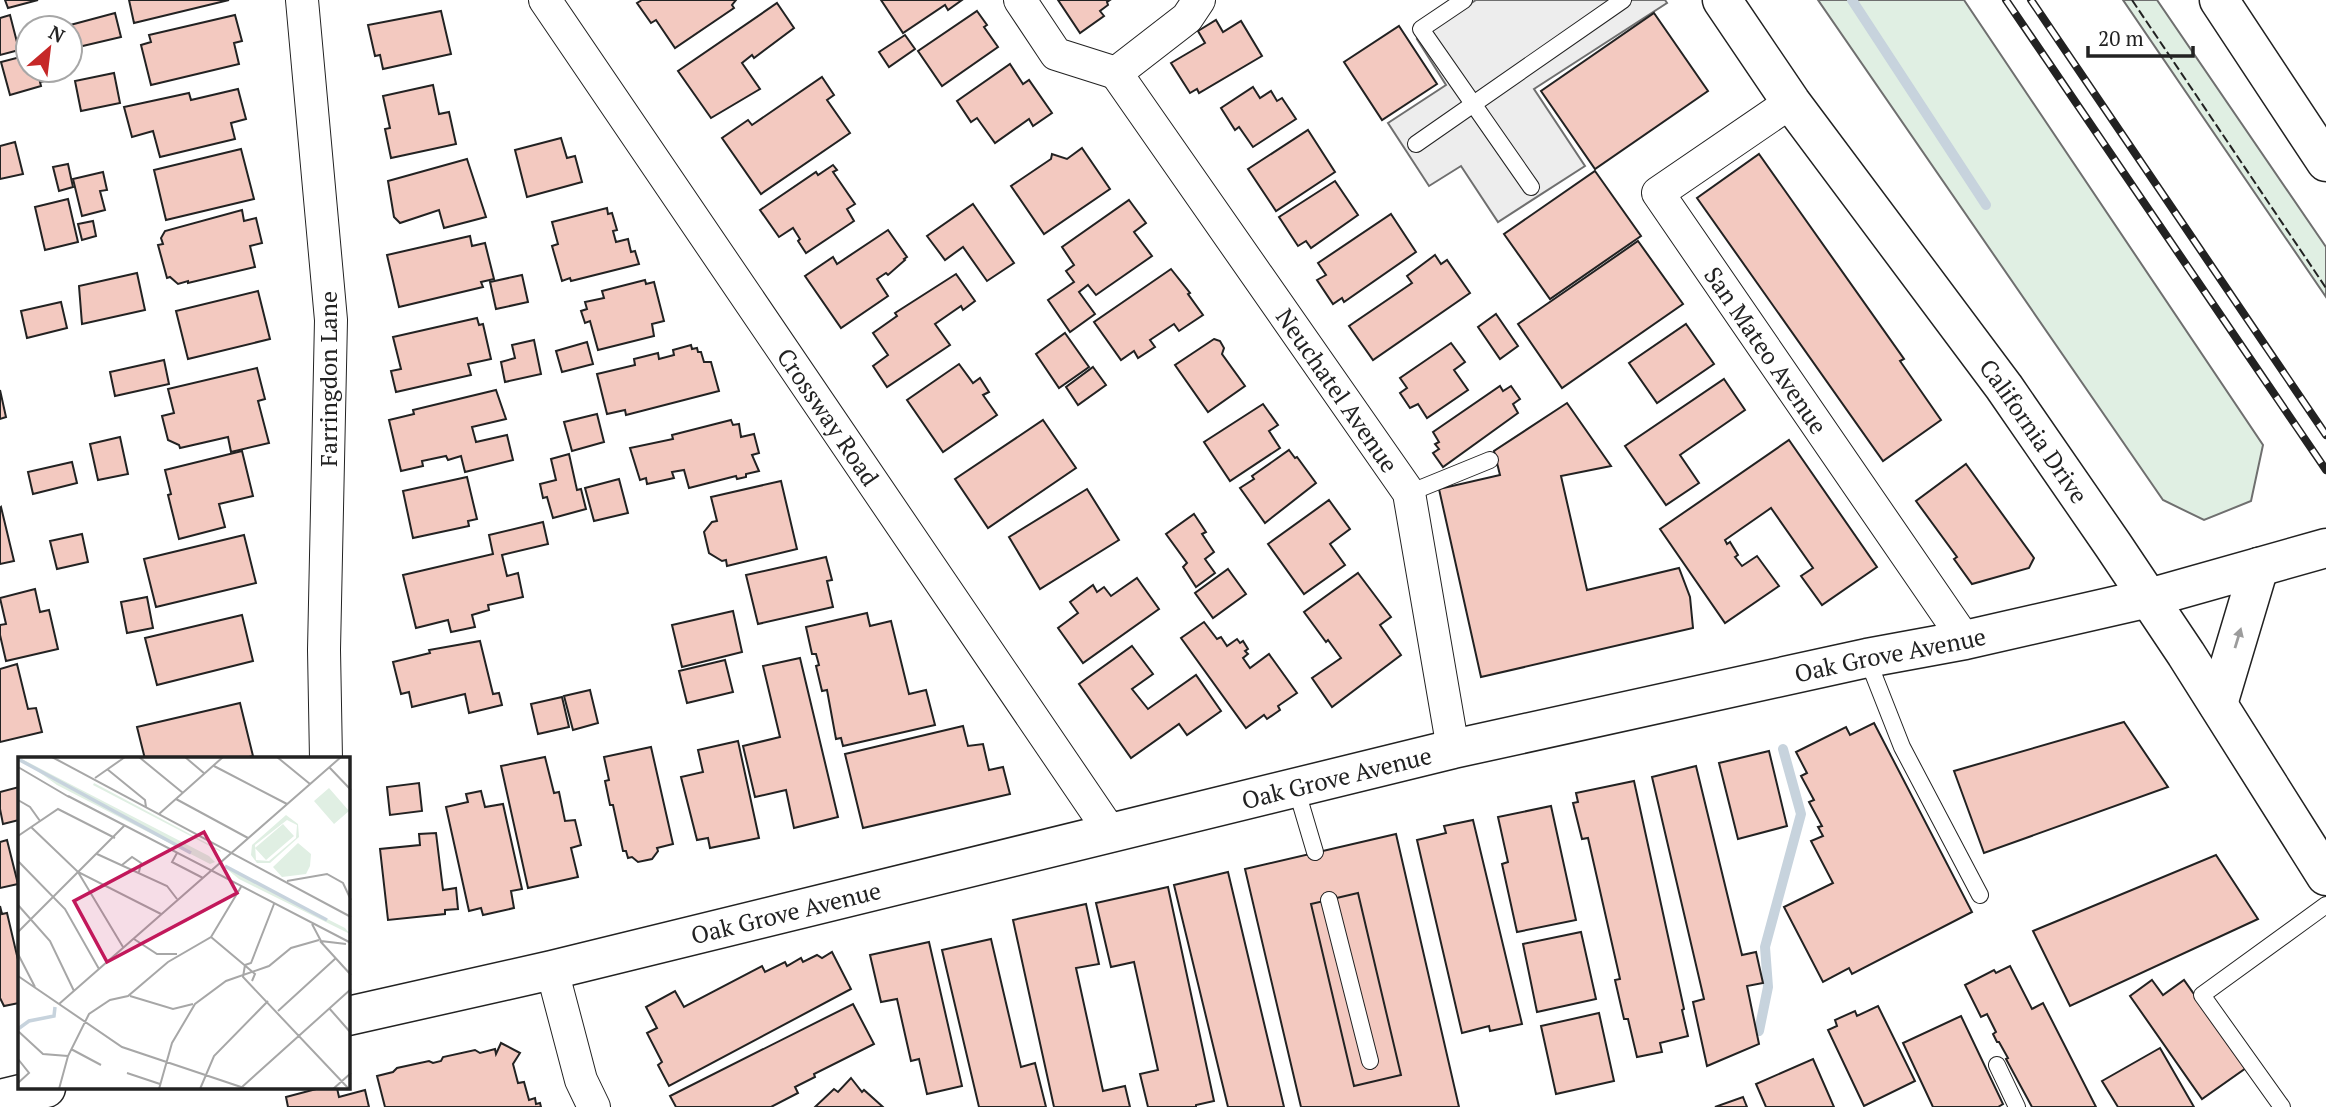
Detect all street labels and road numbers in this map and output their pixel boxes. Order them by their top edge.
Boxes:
street label: San Mateo Avenue [1697,260,1835,440]
street label: Farringdon Lane [312,291,344,467]
street label: Neuchatel Avenue [1269,302,1406,479]
street label: Crossway Road [770,342,886,492]
street label: California Drive [1972,352,2095,509]
street label: Oak Grove Avenue [1791,620,1989,690]
street label: Oak Grove Avenue [1238,739,1435,816]
street label: Oak Grove Avenue [688,874,884,951]

